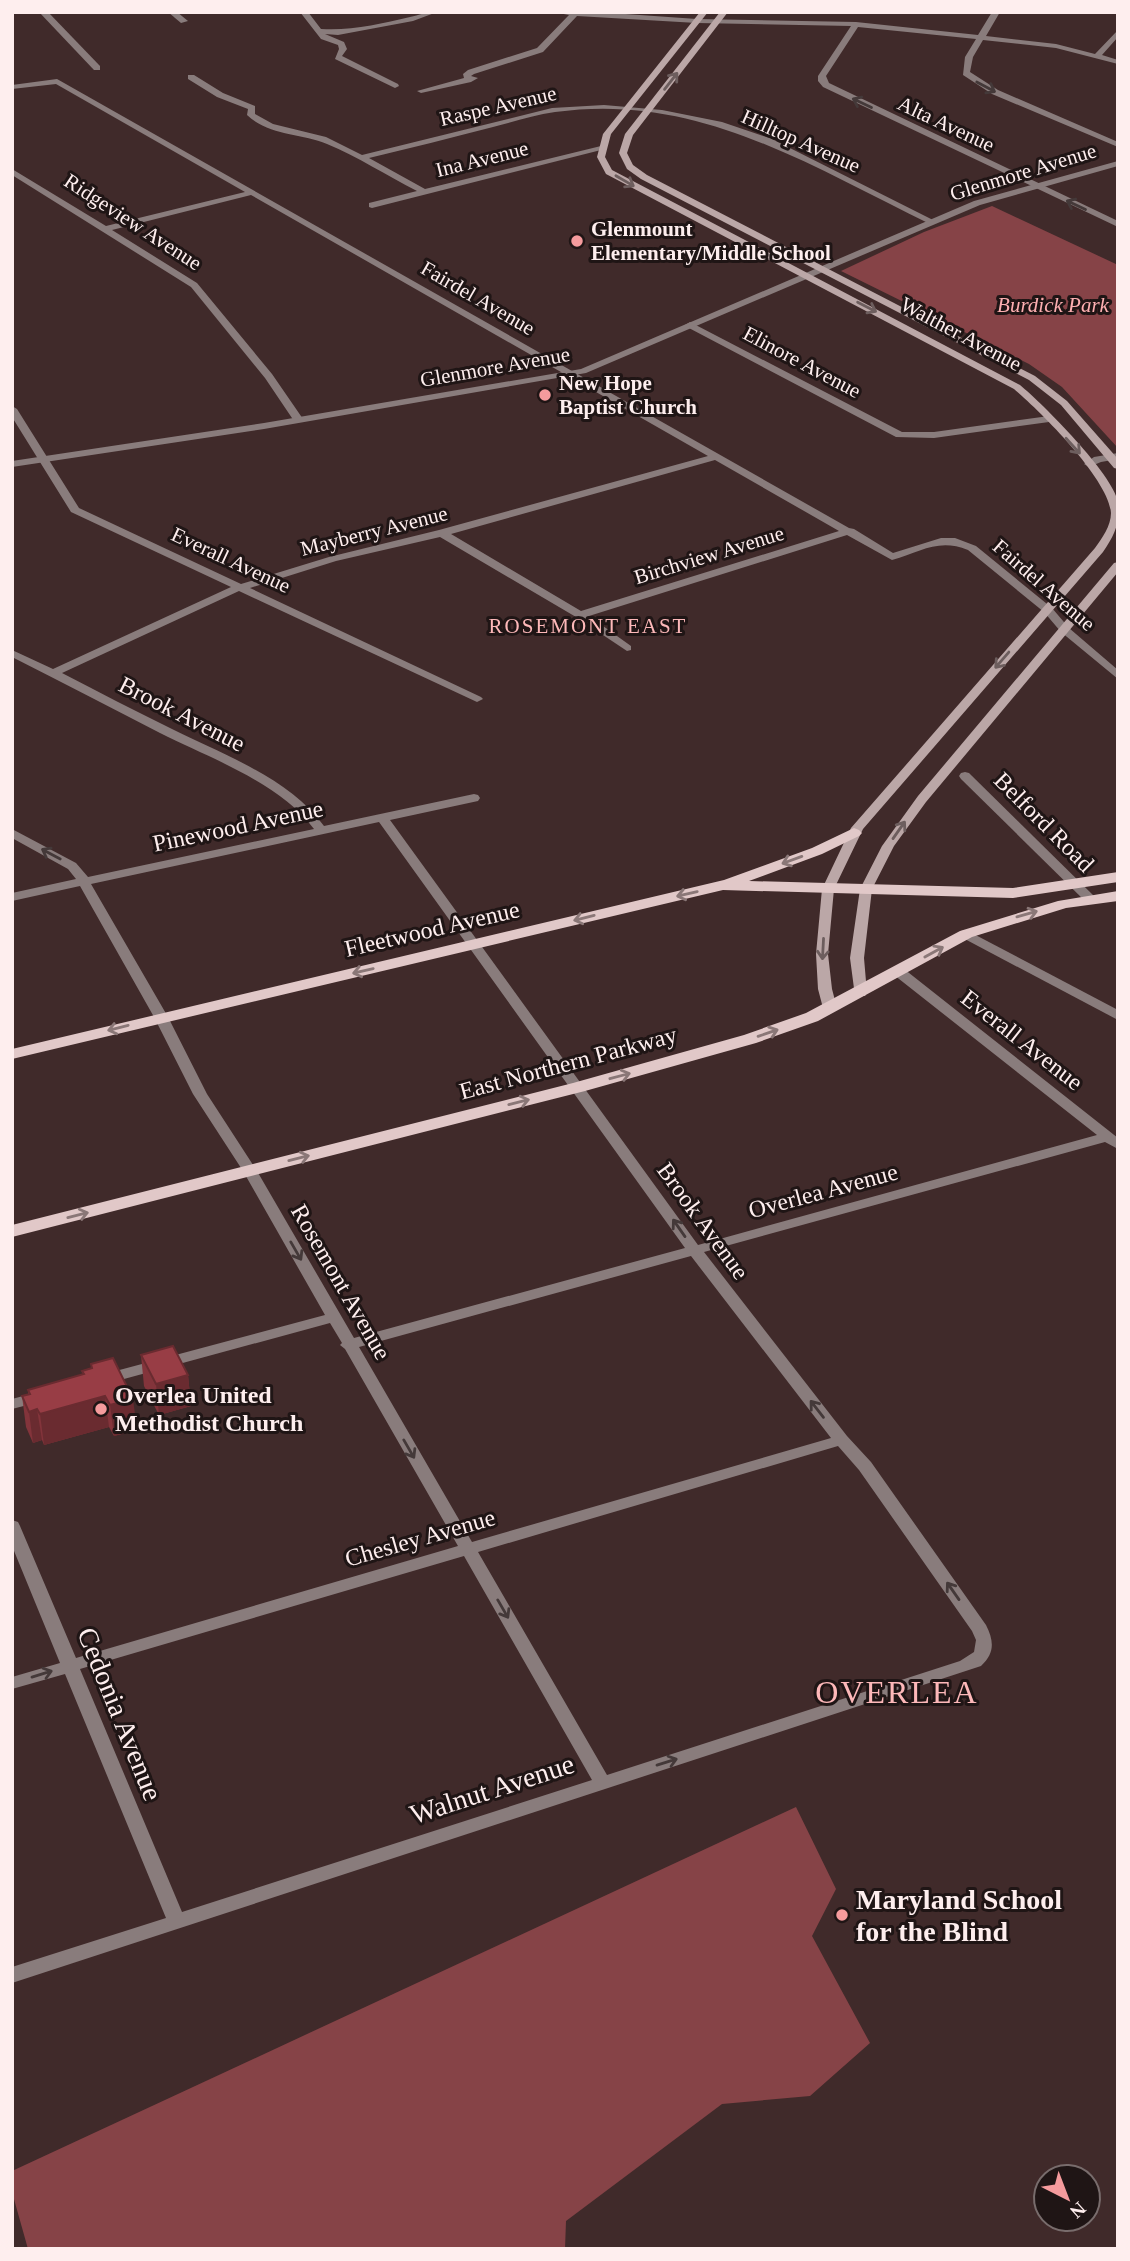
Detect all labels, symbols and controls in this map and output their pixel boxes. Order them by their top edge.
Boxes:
one-way arrow [663,72,679,90]
one-way arrow [975,80,996,94]
street label: Raspe Avenue [437,81,559,131]
street label: Alta Avenue [894,91,998,157]
one-way arrow [852,96,873,110]
street label: Hilltop Avenue [738,104,864,178]
street label: Ina Avenue [433,136,531,182]
street label: Glenmore Avenue [947,138,1099,206]
street label: Ridgeview Avenue [60,169,206,275]
one-way arrow [615,175,635,189]
one-way arrow [1066,197,1087,211]
place label: Glenmount Elementary/Middle School [591,217,831,265]
marker: Glenmount Elementary/Middle School [569,233,585,249]
street label: Fairdel Avenue [417,256,539,340]
street label: Walther Avenue [896,292,1026,376]
park label: Burdick Park [997,293,1110,317]
one-way arrow [856,301,877,315]
street label: Elinore Avenue [739,321,865,403]
street label: Glenmore Avenue [418,342,572,392]
place label: New Hope Baptist Church [559,371,697,419]
marker: New Hope Baptist Church [537,387,553,403]
one-way arrow [1065,437,1082,454]
street label: Mayberry Avenue [298,501,450,561]
street label: Birchview Avenue [631,521,787,589]
street label: Everall Avenue [168,522,294,598]
street label: Fairdel Avenue [988,534,1100,636]
district label: ROSEMONT EAST [489,614,687,638]
one-way arrow [994,651,1010,669]
street label: Brook Avenue [115,671,249,757]
street label: Belford Road [989,767,1099,877]
street label: Pinewood Avenue [150,795,326,857]
one-way arrow [892,821,906,840]
one-way arrow [41,847,61,861]
one-way arrow [781,855,803,868]
one-way arrow [676,887,699,901]
street label: Fleetwood Avenue [342,896,522,962]
one-way arrow [1016,906,1038,919]
one-way arrow [573,912,596,925]
one-way arrow [817,937,830,960]
one-way arrow [924,945,944,959]
one-way arrow [352,965,375,978]
street label: Everall Avenue [956,985,1088,1095]
street label: East Northern Parkway [456,1021,680,1105]
one-way arrow [107,1022,130,1035]
one-way arrow [757,1026,779,1038]
one-way arrow [609,1068,631,1081]
one-way arrow [507,1095,530,1108]
one-way arrow [287,1151,310,1164]
street label: Brook Avenue [652,1158,754,1284]
street label: Overlea Avenue [746,1159,900,1223]
street label: Rosemont Avenue [286,1200,396,1364]
one-way arrow [67,1208,89,1221]
one-way arrow [672,1219,686,1238]
one-way arrow [289,1241,303,1261]
place label: Overlea United Methodist Church [115,1382,303,1436]
one-way arrow [810,1400,825,1419]
marker: Overlea United Methodist Church [93,1401,109,1417]
one-way arrow [402,1438,416,1458]
street label: Chesley Avenue [342,1504,498,1572]
one-way arrow [946,1582,961,1601]
one-way arrow [496,1598,510,1618]
street label: Cedonia Avenue [71,1623,169,1805]
one-way arrow [31,1667,53,1680]
district label: OVERLEA [815,1674,979,1710]
street label: Walnut Avenue [406,1748,578,1830]
one-way arrow [656,1755,678,1767]
place label: Maryland School for the Blind [856,1884,1062,1947]
marker: Maryland School for the Blind [834,1907,850,1923]
north arrow [1032,2163,1102,2233]
text: N [1066,2198,1090,2223]

